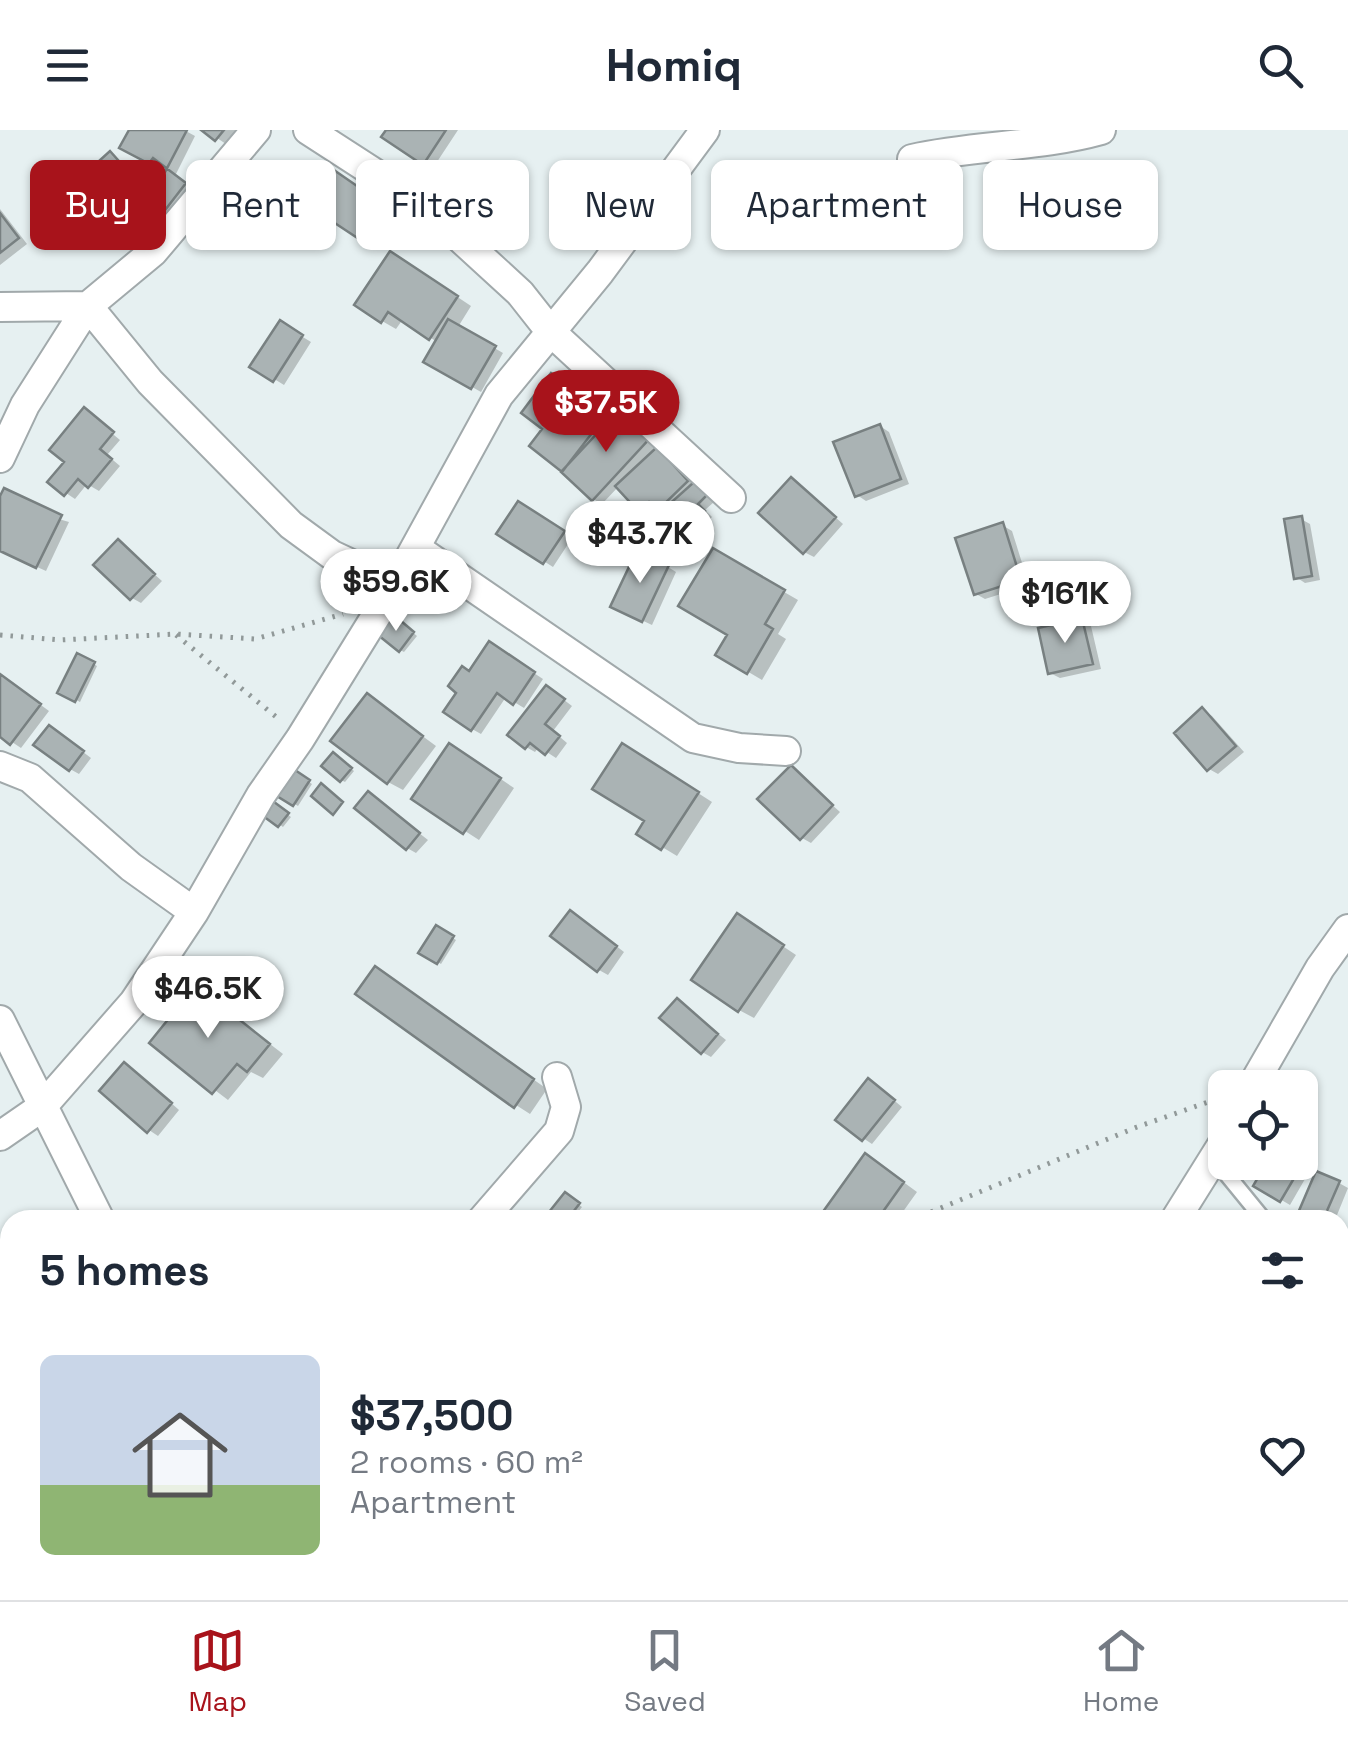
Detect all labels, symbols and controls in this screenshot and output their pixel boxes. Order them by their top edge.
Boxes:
text: Homiq [606,37,742,94]
icon: menu [40,38,95,93]
icon: search [1253,38,1308,93]
chip: Buy [30,160,166,250]
chip: Rent [186,160,336,250]
chip: Filters [356,160,529,250]
chip: New [549,160,691,250]
chip: Apartment [711,160,963,250]
chip: House [983,160,1158,250]
pin: $37.5K [525,370,687,455]
text: $37.5K [554,382,658,422]
pin: $43.7K [559,501,721,586]
text: $43.7K [587,513,693,553]
pin: $59.6K [315,549,477,634]
text: $59.6K [342,561,450,601]
pin: $161K [995,561,1135,646]
text: $161K [1021,573,1109,613]
pin: $46.5K [127,956,289,1041]
text: $46.5K [154,968,262,1008]
map controls [1208,1070,1318,1180]
button: locate [1208,1070,1318,1180]
icon: filters [1255,1243,1310,1298]
text: 5 homes [40,1244,210,1297]
text: $37,500 [350,1389,513,1442]
icon: home [120,1395,240,1515]
icon: heart [1255,1428,1310,1483]
text: 2 rooms · 60 m² [350,1442,583,1482]
text: Apartment [350,1482,516,1522]
tab: Map [189,1623,247,1719]
tab: Saved [624,1623,706,1719]
tab: Home [1083,1623,1159,1719]

